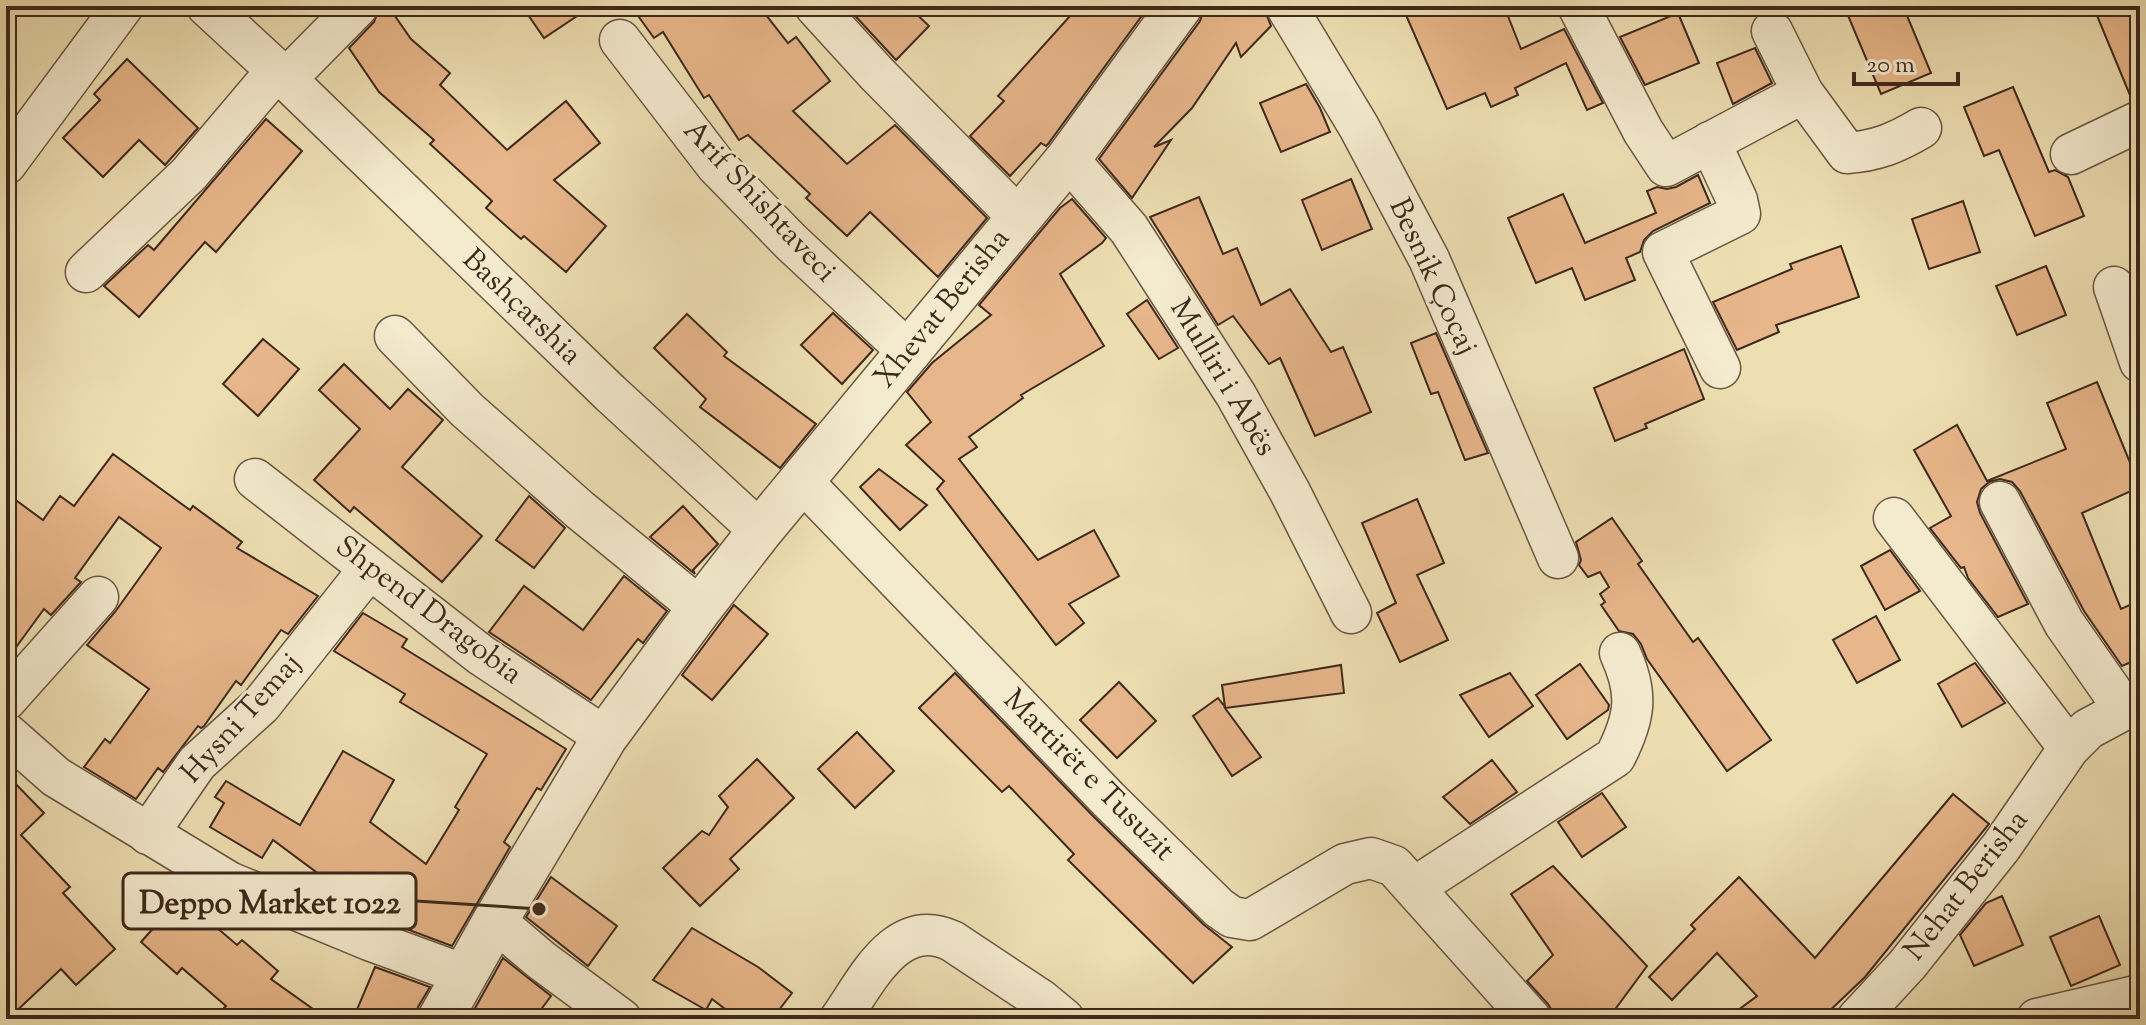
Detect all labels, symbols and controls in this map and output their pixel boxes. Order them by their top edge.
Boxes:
scale bar [1854,36,1958,86]
text: 20 m [1866,49,1915,83]
street label: Arif Shishtaveci [672,111,846,293]
street label: Besnik Çoçaj [1377,191,1487,363]
street label: Xhevat Berisha [865,220,1021,398]
street label: Bashçarshia [451,240,591,376]
street label: Mulliri i Abës [1158,291,1286,465]
street label: Shpend Dragobia [325,526,531,696]
street label: Hysni Temaj [172,644,312,794]
street label: Martirët e Tusuzit [992,680,1184,872]
street label: Nehat Berisha [1894,801,2040,971]
callout: Deppo Market 1022 [123,873,416,929]
text: Deppo Market 1022 [139,882,401,928]

